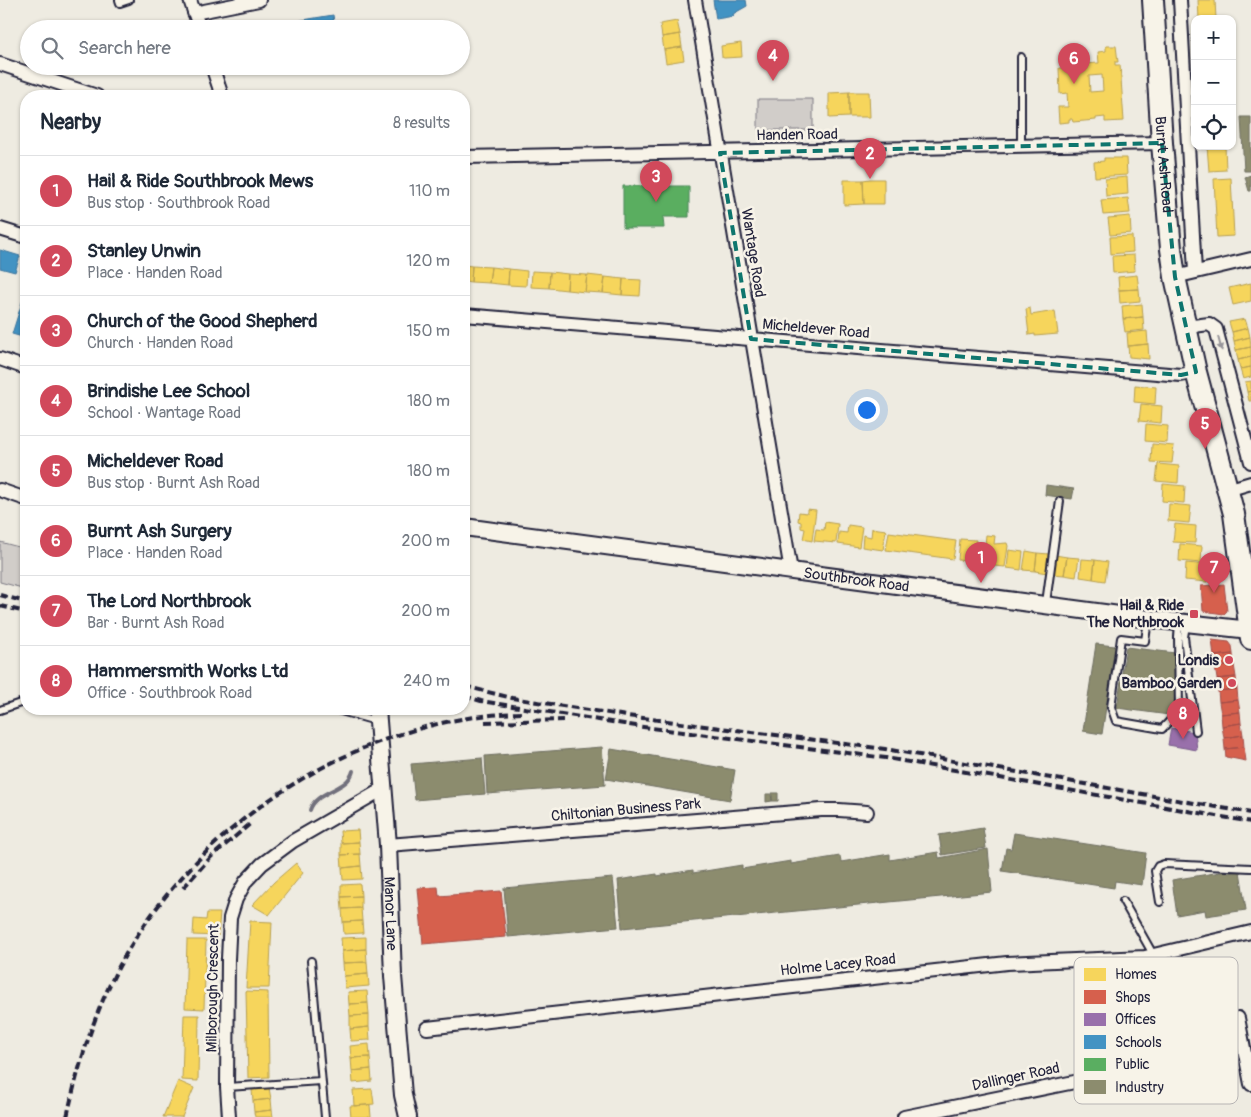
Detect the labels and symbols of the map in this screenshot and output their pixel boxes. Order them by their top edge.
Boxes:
pin: 4 [757,40,789,81]
pin: 6 [1058,43,1090,84]
street label: Burnt Ash Road [1151,116,1177,214]
street label: Handen Road [756,125,838,145]
pin: 2 [854,138,886,179]
pin: 3 [640,161,672,202]
street label: Wantage Road [737,207,769,299]
street label: Micheldever Road [761,315,871,343]
one-way arrow [1216,337,1224,352]
your location [854,397,880,423]
pin: 5 [1189,408,1221,449]
pin: 1 [965,542,997,583]
pin: 7 [1198,552,1230,593]
street label: Southbrook Road [802,563,911,596]
place label: Hail & Ride The Northbrook [1086,596,1185,632]
marker: Hail & Ride The Northbrook [1188,608,1200,620]
place label: Londis [1177,651,1219,670]
marker: Londis [1223,654,1235,666]
place label: Bamboo Garden [1121,674,1223,693]
marker: Bamboo Garden [1226,677,1238,689]
pin: 8 [1167,698,1199,739]
street label: Chiltonian Business Park [550,794,702,826]
street label: Manor Lane [380,876,402,951]
street label: Milborough Crescent [202,923,224,1052]
street label: Holme Lacey Road [779,949,897,981]
legend [1074,957,1238,1104]
text: Homes [1115,966,1157,983]
text: Shops [1115,989,1151,1006]
text: Offices [1115,1011,1157,1028]
text: Schools [1115,1034,1162,1051]
text: Public [1115,1056,1150,1073]
street label: Dallinger Road [970,1058,1062,1096]
text: Industry [1115,1079,1164,1096]

